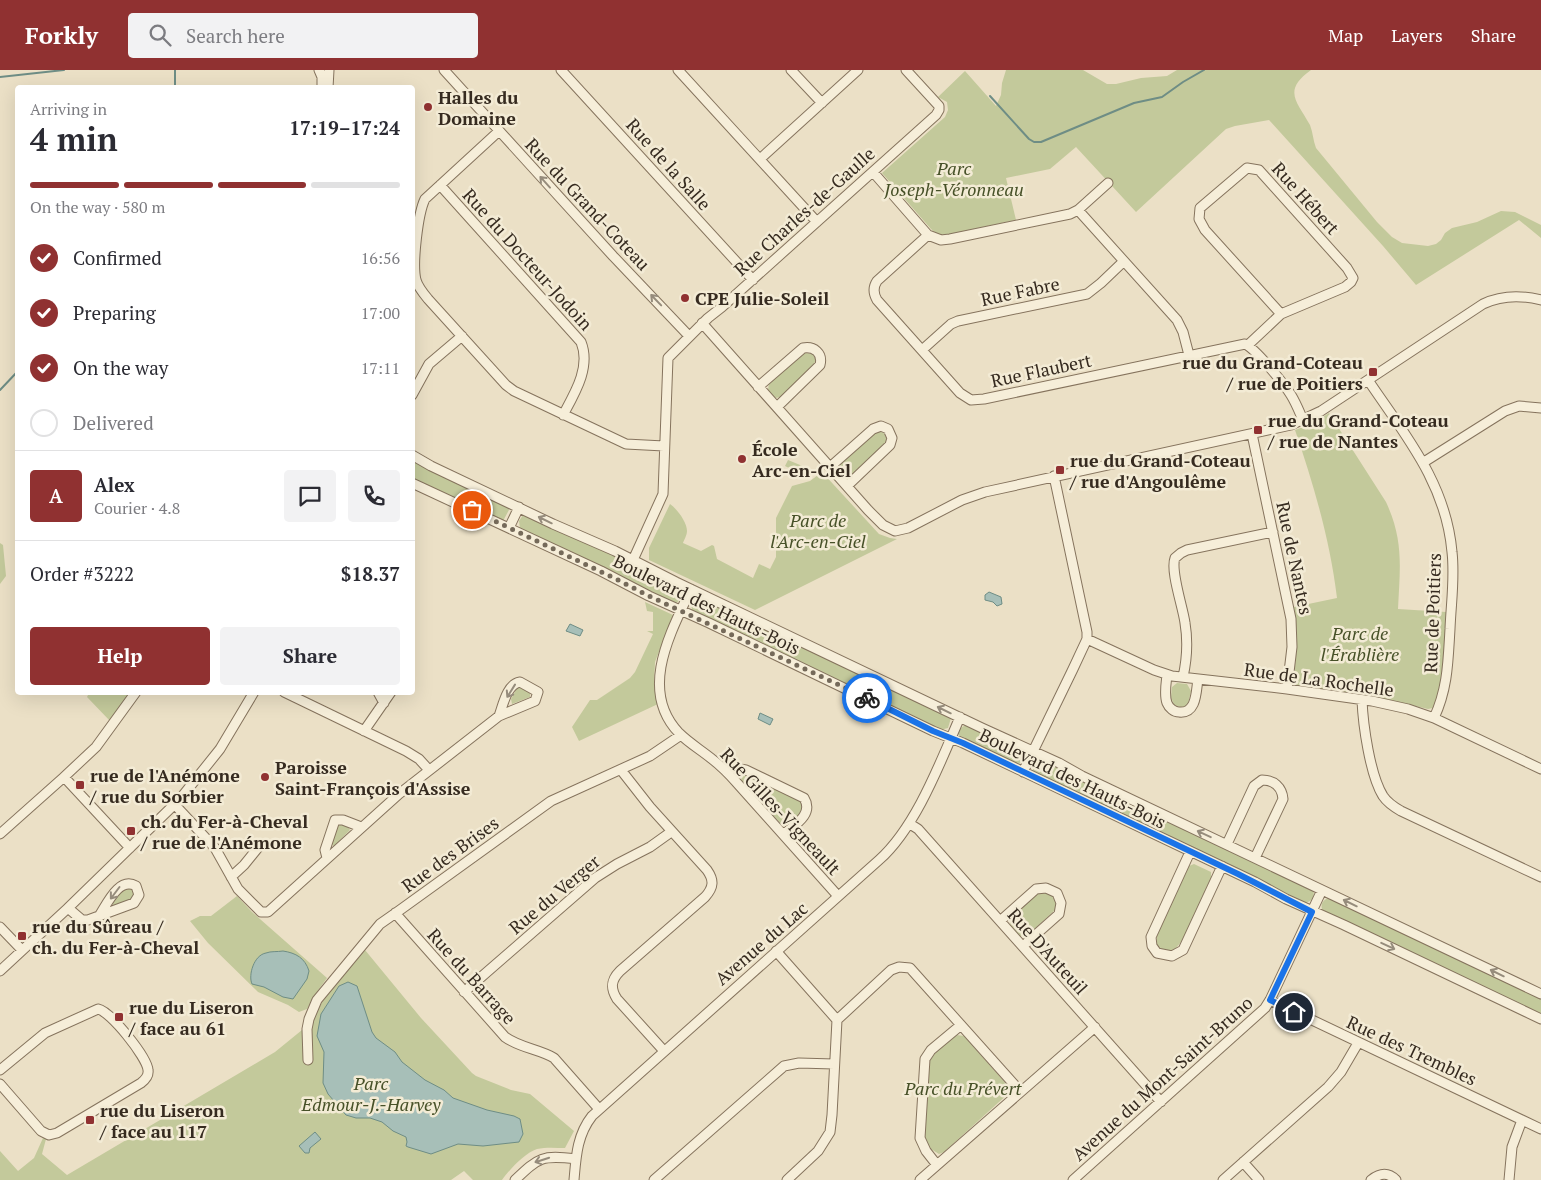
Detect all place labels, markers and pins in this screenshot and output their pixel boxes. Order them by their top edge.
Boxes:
place label: Halles du Domaine [438,85,518,130]
marker: Halles du Domaine [422,101,434,113]
place label: CPE Julie-Soleil [695,286,829,310]
marker: CPE Julie-Soleil [679,292,691,304]
place label: rue du Grand-Coteau / rue de Poitiers [1182,350,1363,395]
marker: rue du Grand-Coteau / rue de Poitiers [1367,366,1379,378]
place label: rue du Grand-Coteau / rue de Nantes [1267,408,1449,453]
marker: rue du Grand-Coteau / rue de Nantes [1252,424,1264,436]
place label: École Arc-en-Ciel [752,437,851,482]
place label: rue du Grand-Coteau / rue d'Angoulême [1069,448,1251,493]
marker: École Arc-en-Ciel [736,453,748,465]
marker: rue du Grand-Coteau / rue d'Angoulême [1054,464,1066,476]
pin [451,489,493,531]
place label: Paroisse Saint-François d'Assise [275,755,471,800]
place label: rue de l'Anémone / rue du Sorbier [89,763,240,808]
marker: Paroisse Saint-François d'Assise [259,771,271,783]
marker: rue de l'Anémone / rue du Sorbier [74,779,86,791]
place label: ch. du Fer-à-Cheval / rue de l'Anémone [140,809,308,854]
marker: ch. du Fer-à-Cheval / rue de l'Anémone [125,825,137,837]
place label: rue du Sûreau / ch. du Fer-à-Cheval [32,914,199,959]
marker: rue du Sûreau / ch. du Fer-à-Cheval [16,930,28,942]
pin [1273,991,1315,1033]
place label: rue du Liseron / face au 61 [128,995,254,1040]
marker: rue du Liseron / face au 61 [113,1011,125,1023]
place label: rue du Liseron / face au 117 [99,1098,225,1143]
marker: rue du Liseron / face au 117 [84,1114,96,1126]

